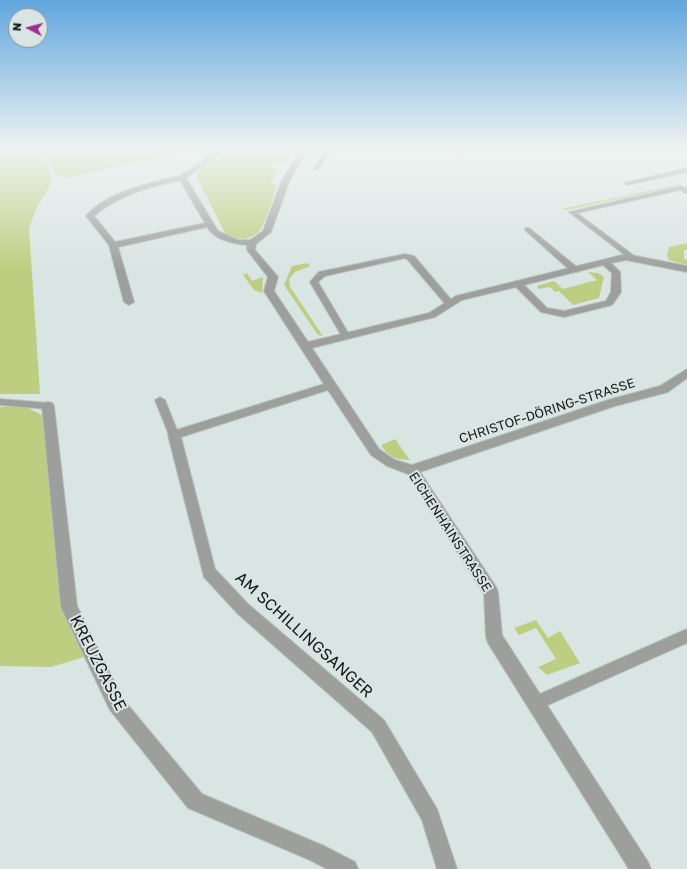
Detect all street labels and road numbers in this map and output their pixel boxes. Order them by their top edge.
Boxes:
street label: CHRISTOF-DÖRING-STRASSE [457,375,637,447]
street label: EICHENHAINSTRASSE [406,469,494,595]
street label: AM SCHILLINGSANGER [231,568,377,702]
street label: KREUZGASSE [66,612,130,714]

